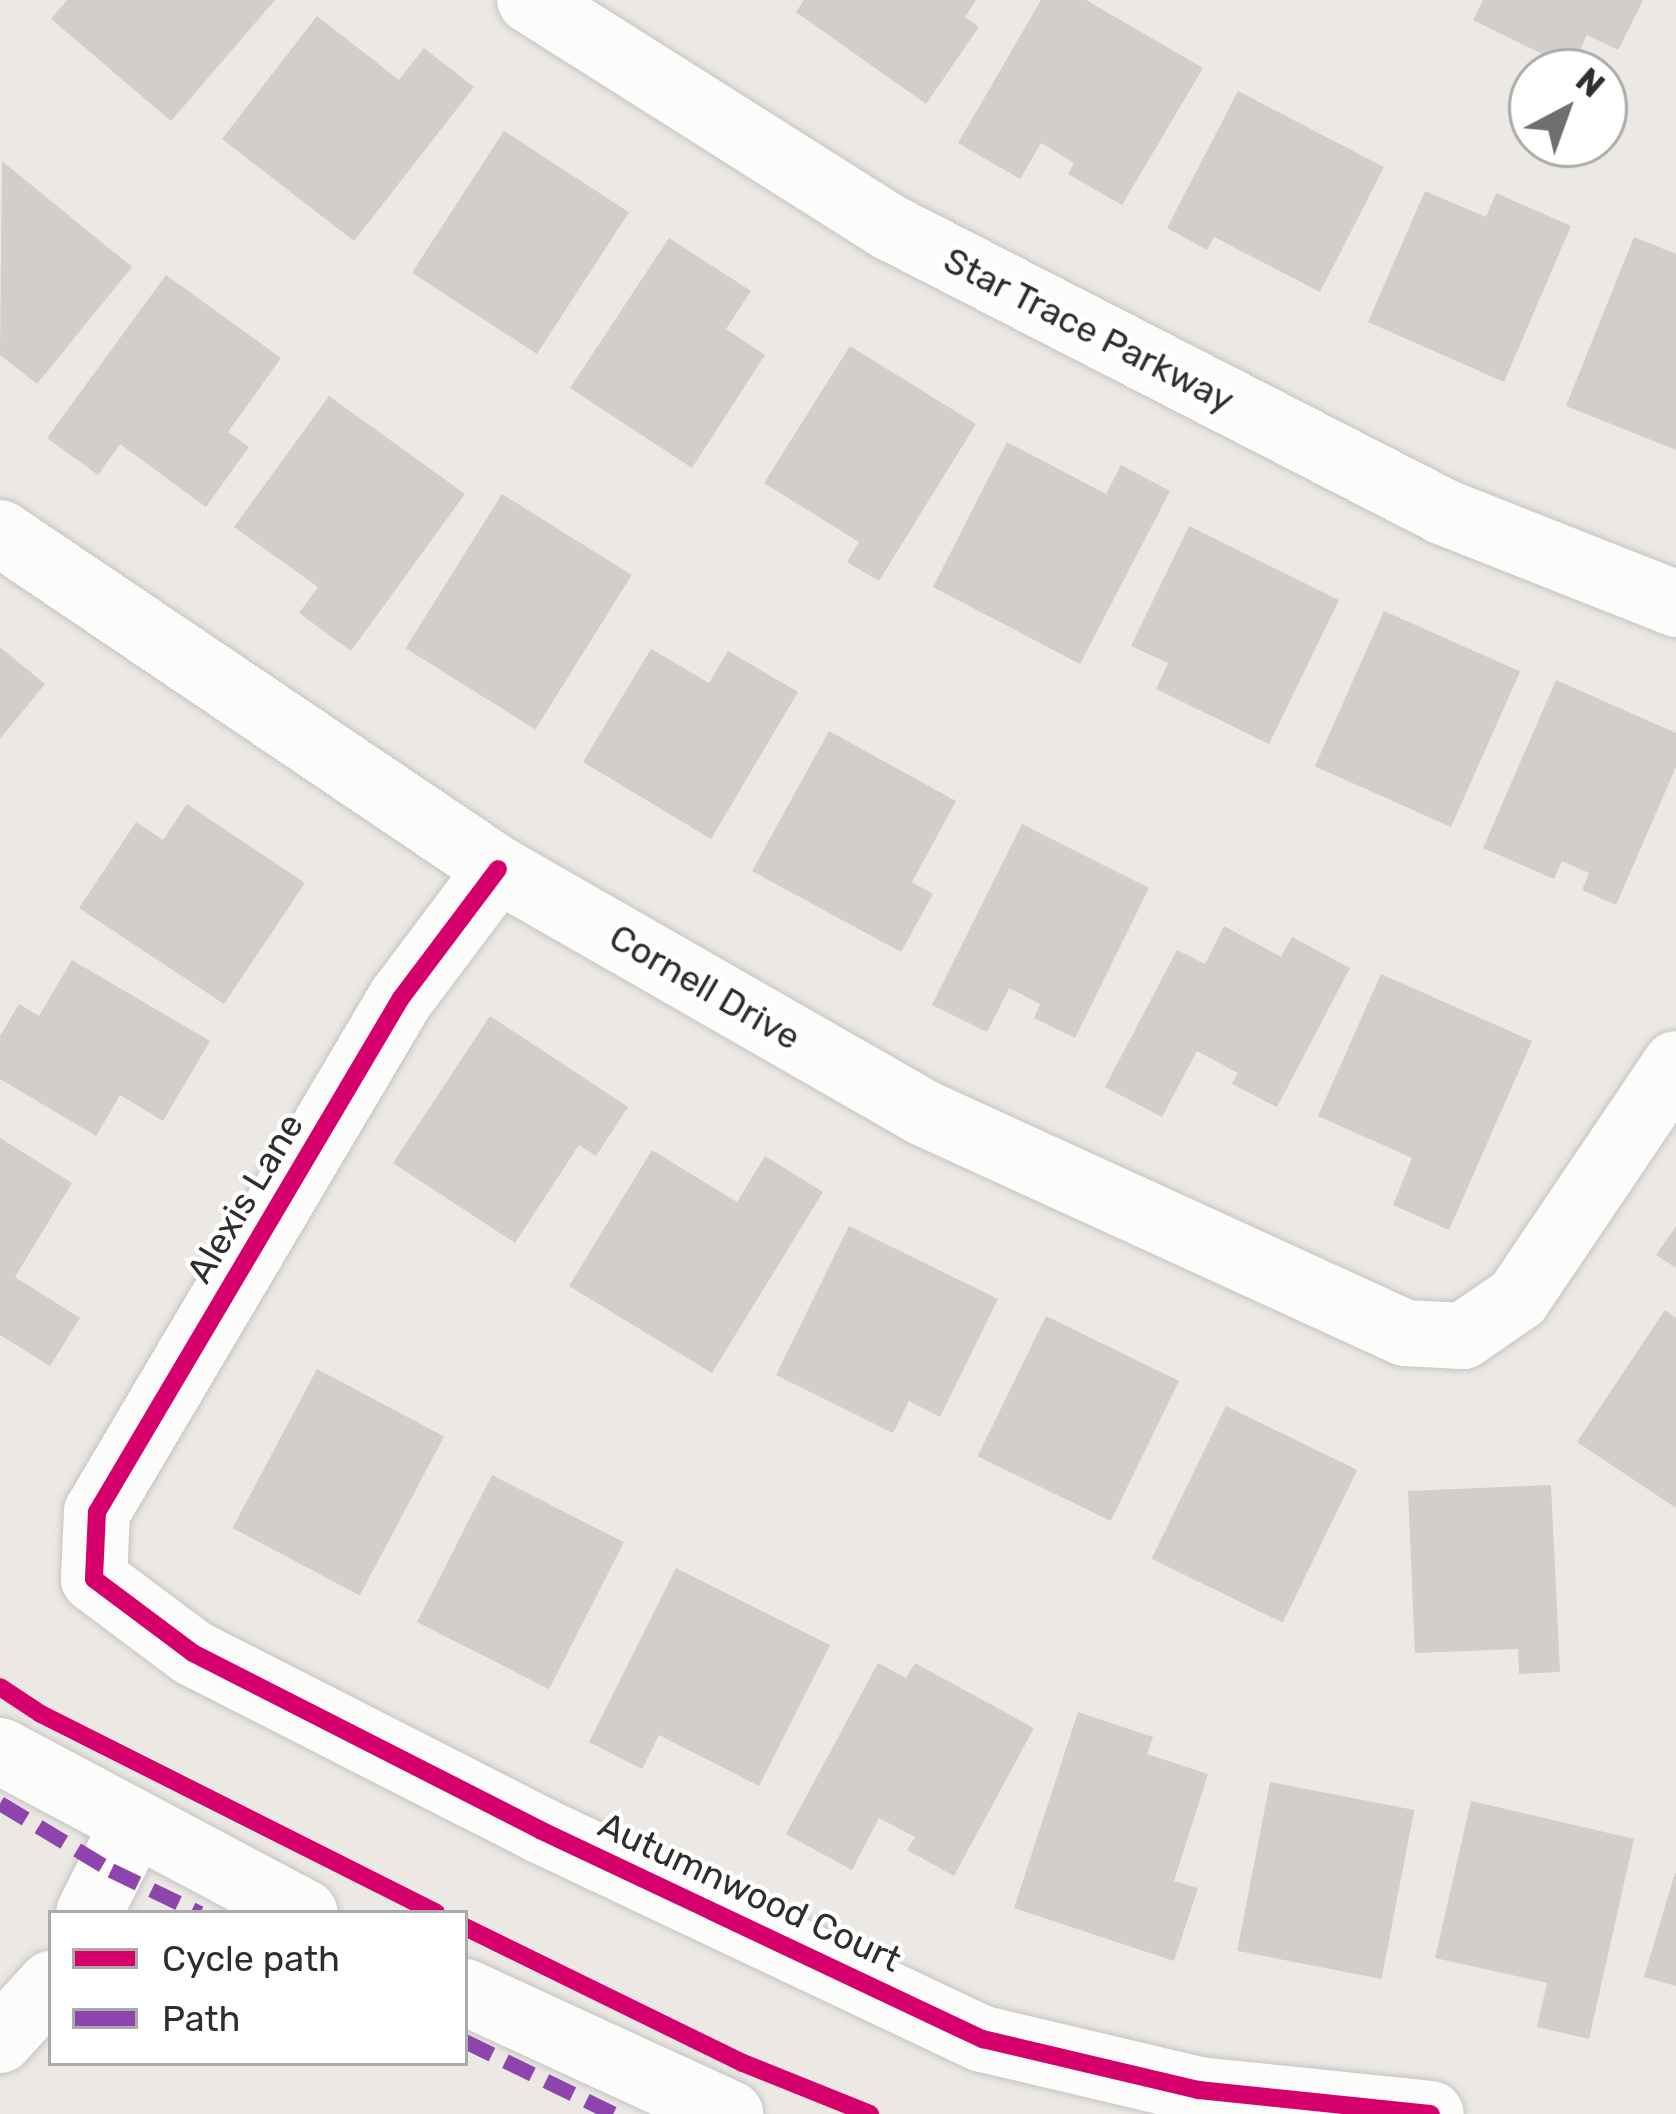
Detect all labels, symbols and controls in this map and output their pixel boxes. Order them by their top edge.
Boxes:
north arrow [1508,48,1628,168]
text: N [1568,60,1612,105]
street label: Star Trace Parkway [936,238,1242,422]
street label: Cornell Drive [602,915,808,1059]
street label: Alexis Lane [178,1105,312,1291]
street label: Autumnwood Court [592,1803,908,1981]
legend [48,1910,468,2066]
text: Cycle path [162,1937,340,1980]
text: Path [162,1997,240,2040]

